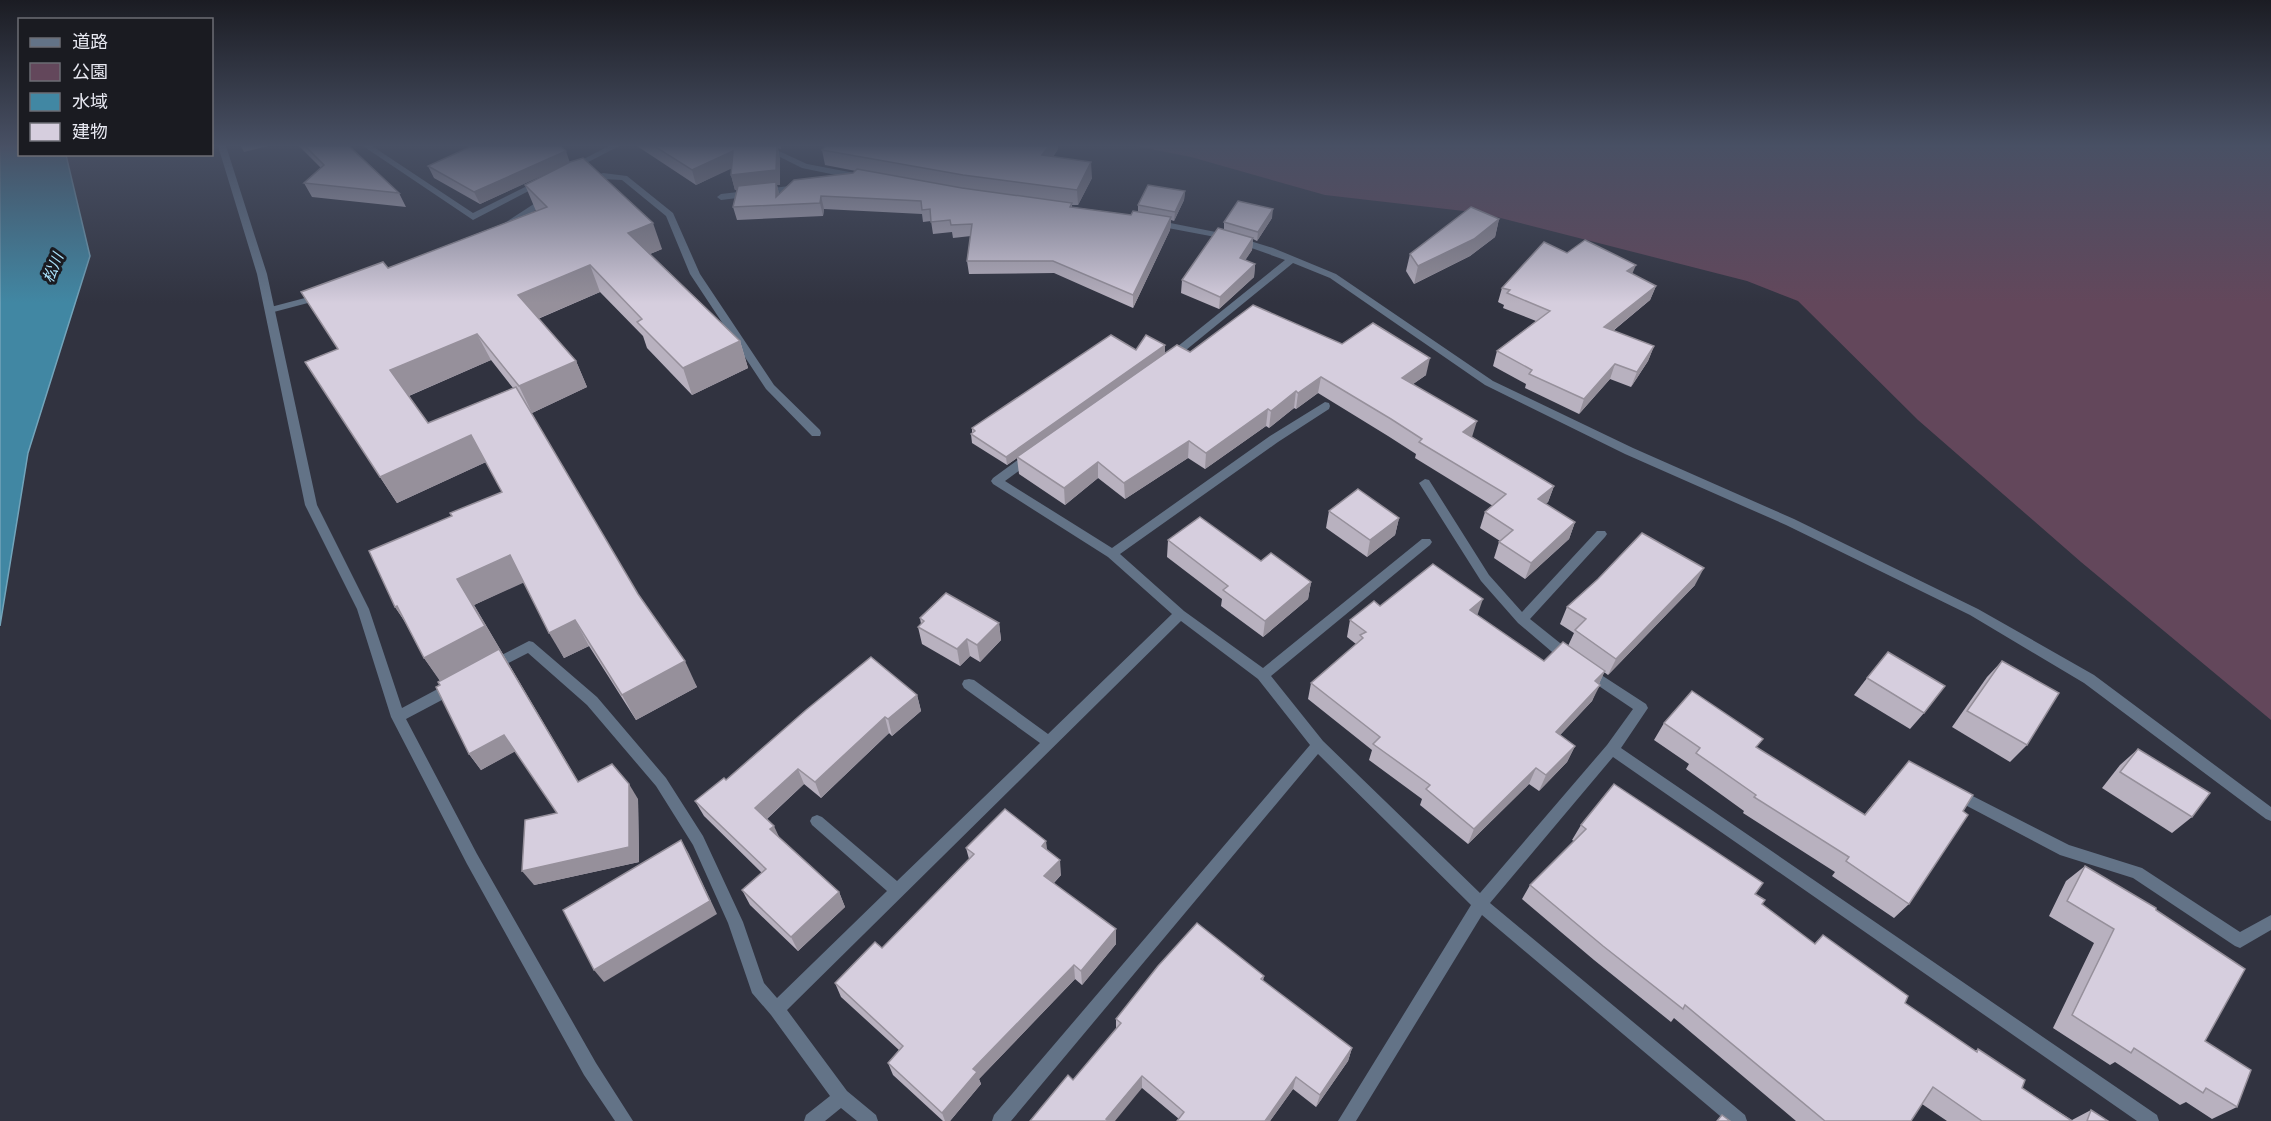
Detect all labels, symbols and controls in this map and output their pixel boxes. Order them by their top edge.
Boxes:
legend [18,18,213,156]
text: 道路 [72,31,108,52]
text: 公園 [72,61,108,82]
text: 水域 [72,91,108,112]
text: 建物 [72,121,108,142]
water label: 松川 [39,249,68,285]

